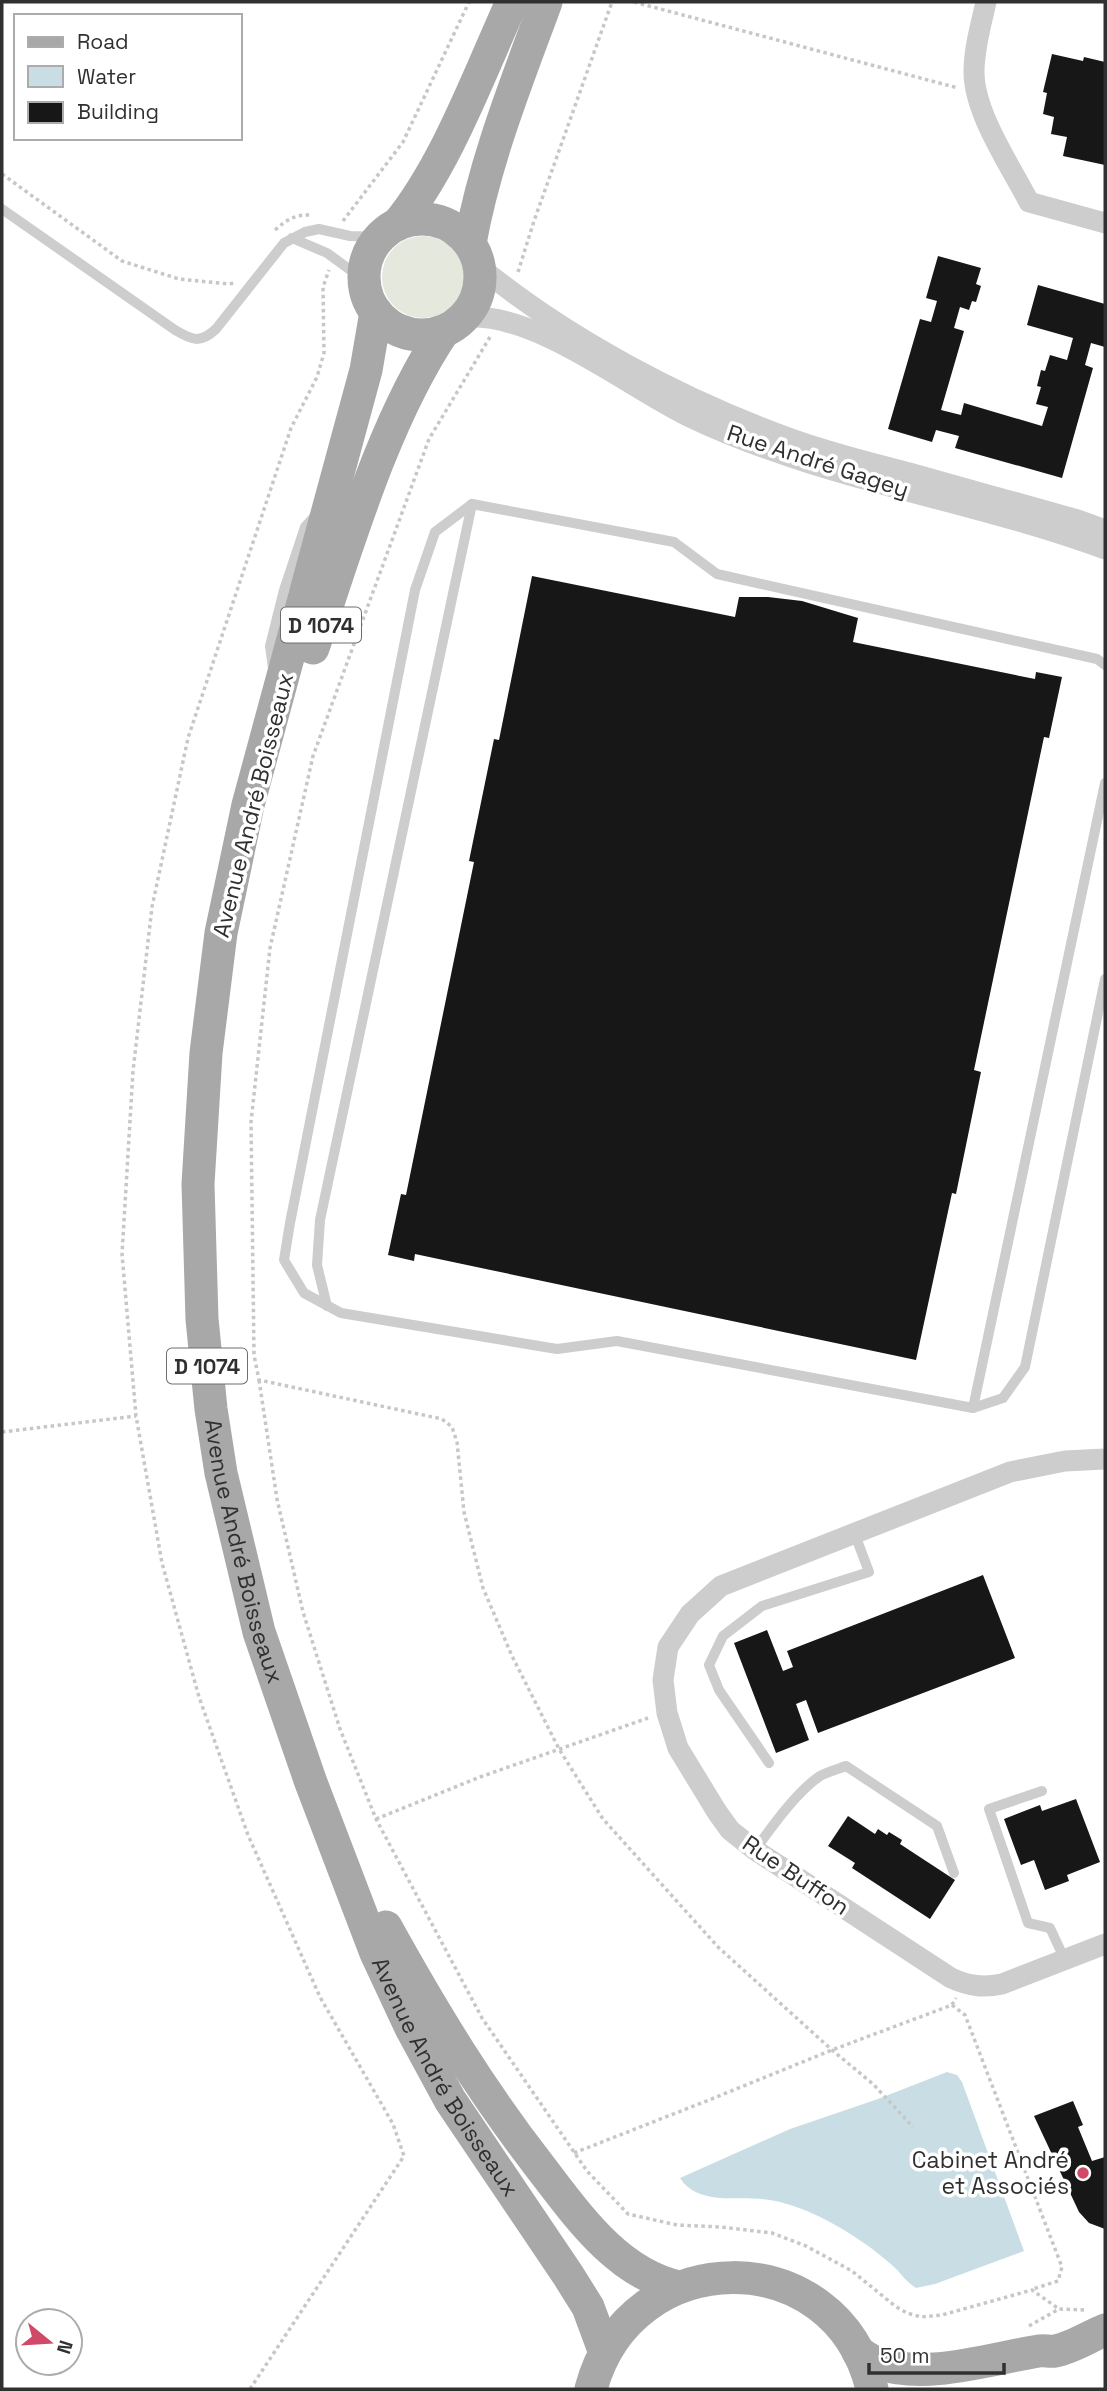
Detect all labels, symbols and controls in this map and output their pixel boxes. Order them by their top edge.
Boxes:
legend [14,14,242,140]
text: Road [77,28,129,55]
text: Water [77,63,136,90]
text: Building [77,98,159,125]
street label: Rue André Gagey [723,417,913,505]
road number: D 1074 [281,608,361,642]
street label: Avenue André Boisseaux [206,670,300,940]
road number: D 1074 [167,1348,247,1384]
street label: Avenue André Boisseaux [198,1417,291,1687]
street label: Rue Buffon [737,1828,855,1922]
street label: Avenue André Boisseaux [365,1952,526,2202]
place label: Cabinet André et Associés [912,2145,1069,2201]
marker: Cabinet André et Associés [1075,2165,1091,2181]
north arrow [14,2307,84,2377]
scale bar [869,2332,1004,2376]
text: N [51,2337,79,2357]
text: 50 m [880,2342,930,2369]

